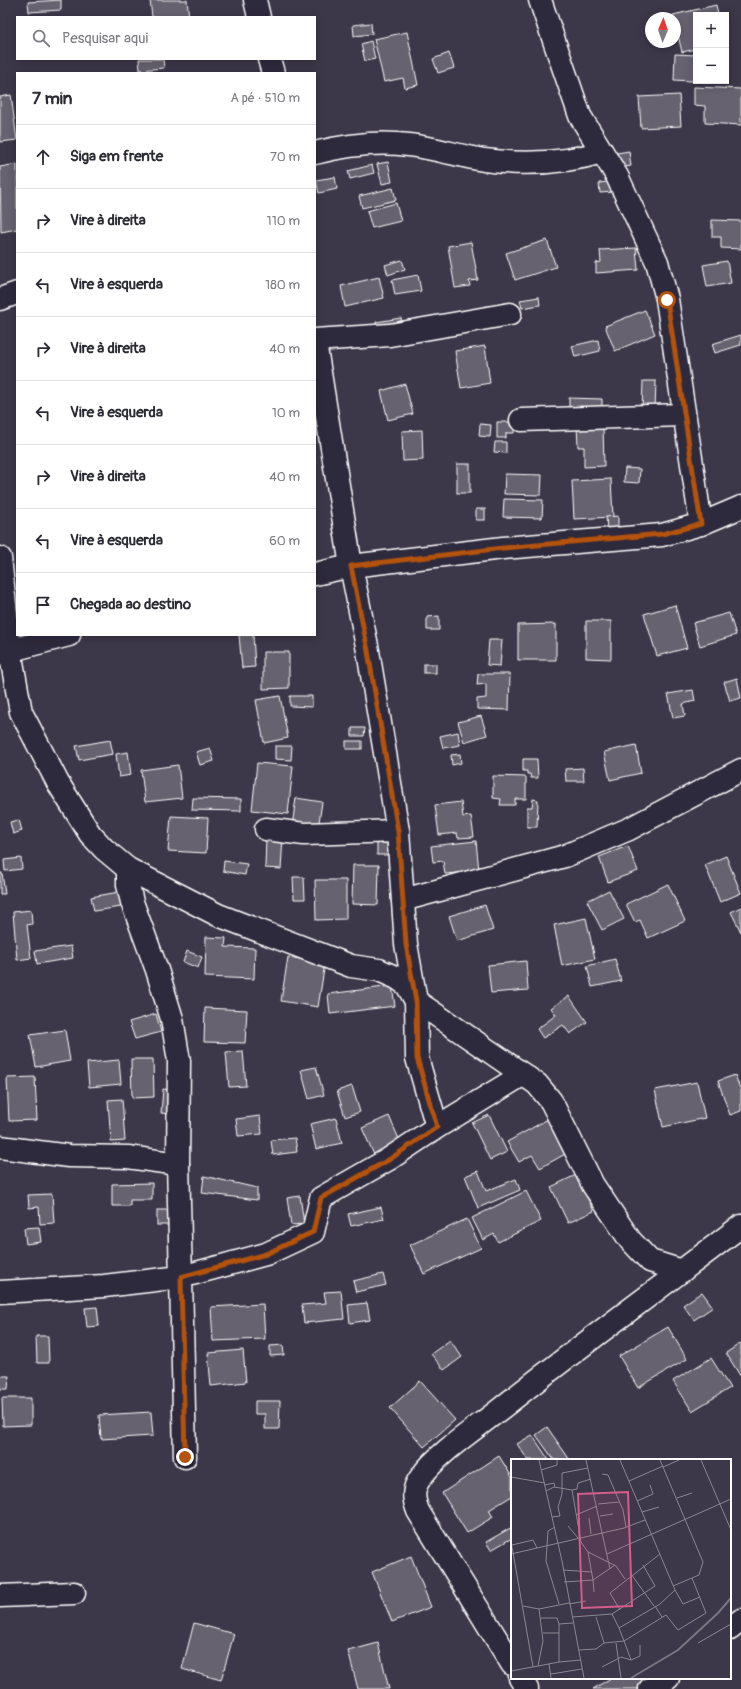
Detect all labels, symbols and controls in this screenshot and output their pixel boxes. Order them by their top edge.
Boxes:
north arrow [645,12,681,48]
map controls [693,12,729,84]
button: + [693,12,729,48]
search box [16,16,316,60]
icon: search [30,27,52,49]
text: Pesquisar aqui [62,29,148,48]
button: − [693,48,729,84]
text: 7 min [32,88,72,109]
text: A pé · 510 m [230,90,300,106]
icon: ahead [32,146,54,168]
text: Siga em frente [70,147,163,166]
text: 70 m [270,149,300,165]
icon: right [32,210,54,232]
text: Vire à direita [70,211,146,230]
text: 110 m [267,213,300,229]
icon: left [32,274,54,296]
text: Vire à esquerda [70,275,163,294]
text: 180 m [265,277,300,293]
route start [658,291,676,309]
icon: right [32,338,54,360]
text: Vire à direita [70,339,146,358]
text: 40 m [269,341,300,357]
icon: left [32,402,54,424]
text: Vire à esquerda [70,403,163,422]
text: 10 m [272,405,300,421]
icon: right [32,466,54,488]
text: Vire à direita [70,467,146,486]
text: 40 m [269,469,300,485]
icon: left [32,530,54,552]
text: Vire à esquerda [70,531,163,550]
text: 60 m [269,533,300,549]
icon: arrive [32,594,54,616]
text: Chegada ao destino [70,595,191,614]
route end [176,1448,194,1466]
inset map [511,1459,731,1679]

